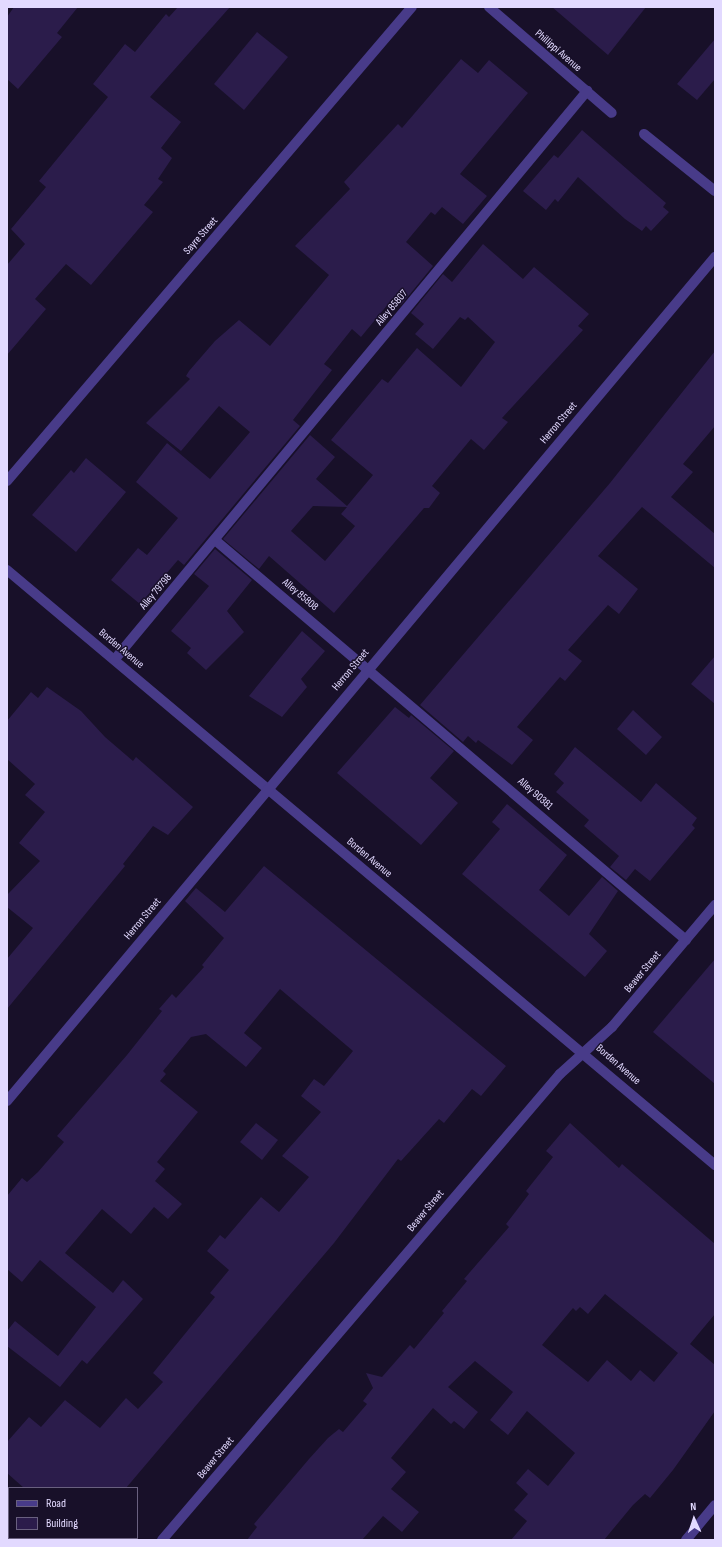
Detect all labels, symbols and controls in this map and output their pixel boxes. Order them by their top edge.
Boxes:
street label: Phillippi Avenue [532,27,584,75]
street label: Sayre Street [181,215,221,257]
street label: Alley 85807 [373,287,411,329]
street label: Herron Street [538,399,580,447]
street label: Alley 79798 [137,571,175,613]
street label: Alley 85808 [279,576,321,614]
street label: Borden Avenue [96,626,146,672]
street label: Herron Street [330,646,372,694]
street label: Alley 90381 [515,775,555,813]
street label: Borden Avenue [344,835,394,881]
street label: Herron Street [122,895,164,943]
street label: Beaver Street [622,949,664,995]
street label: Borden Avenue [593,1042,643,1088]
street label: Beaver Street [405,1188,447,1234]
street label: Beaver Street [195,1435,237,1481]
legend [8,1487,138,1539]
text: Road [46,1496,66,1511]
north arrow [674,1499,714,1539]
text: N [690,1500,697,1513]
text: Building [46,1516,78,1531]

